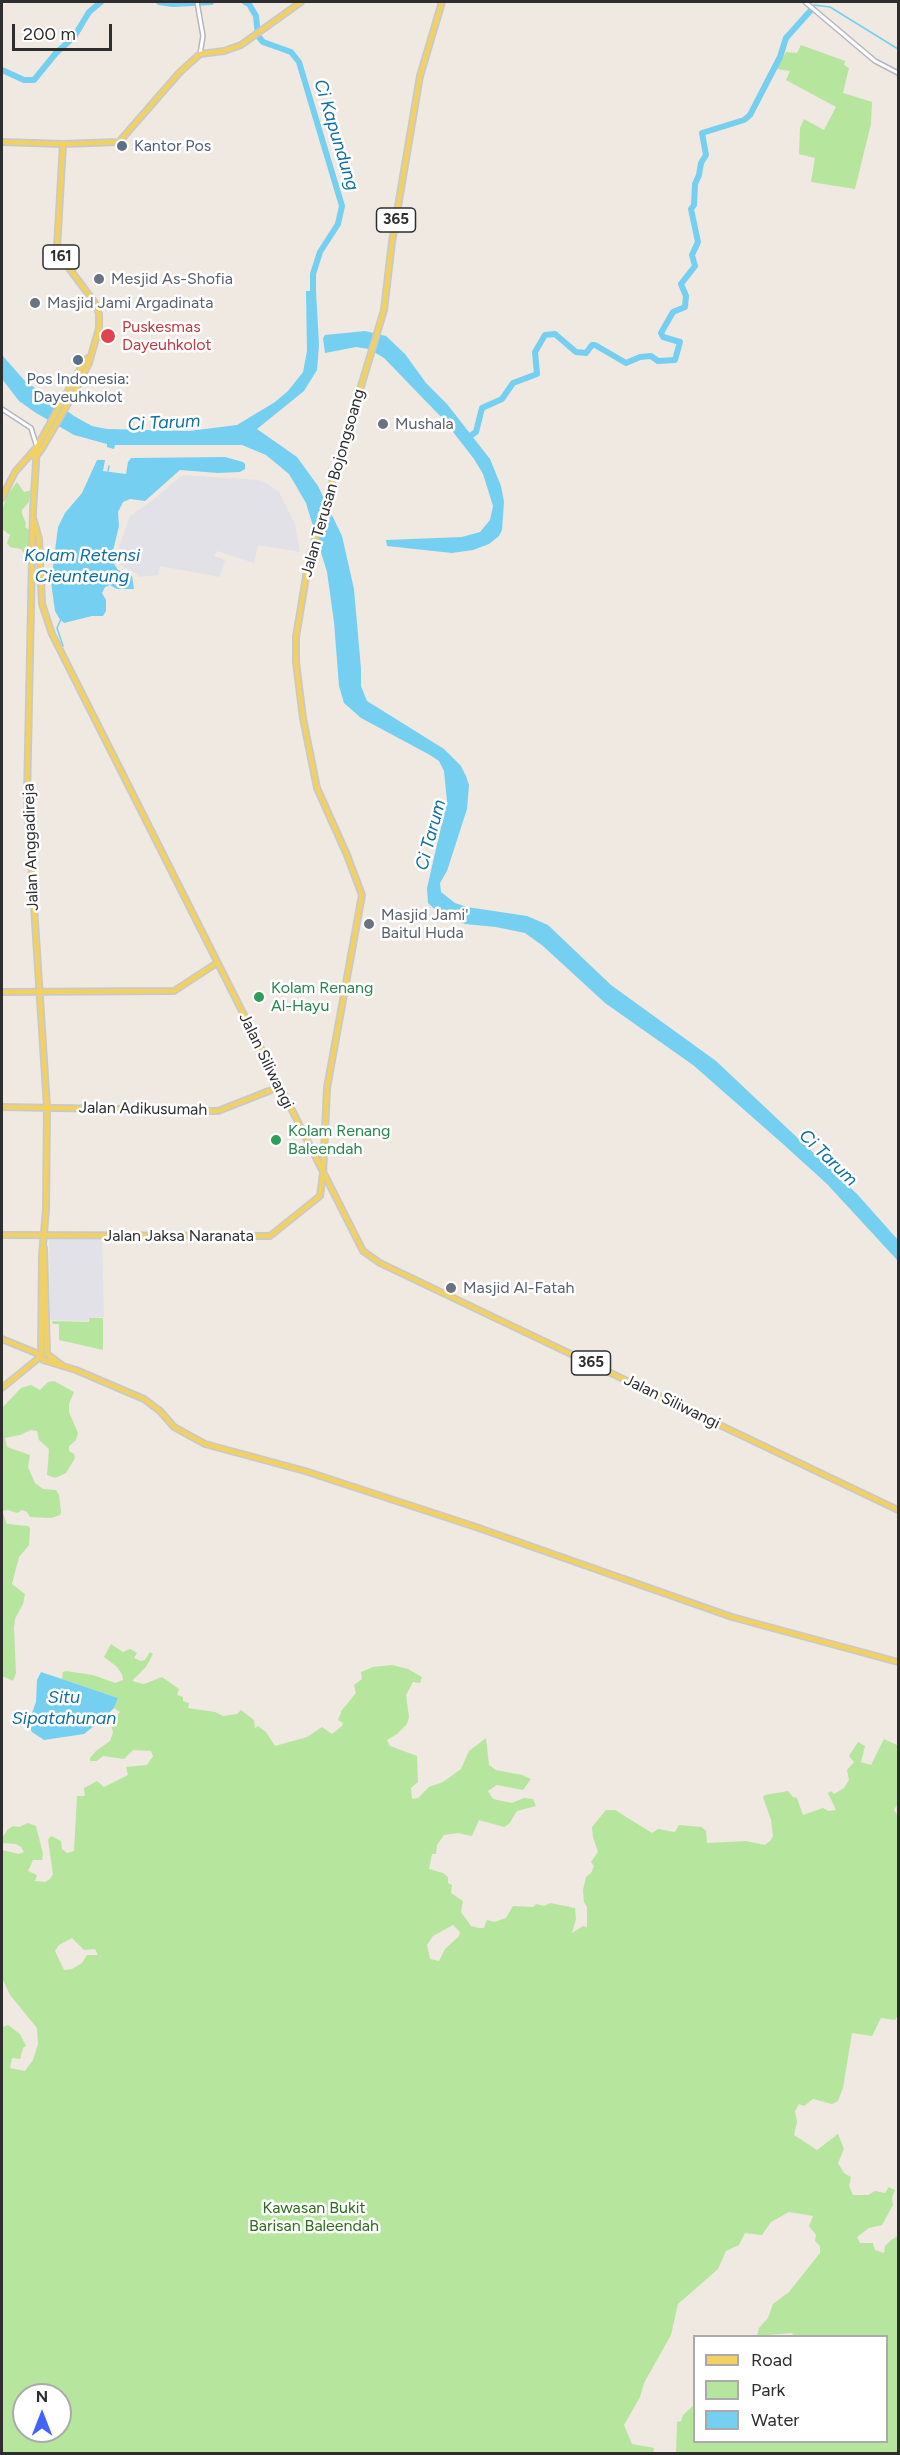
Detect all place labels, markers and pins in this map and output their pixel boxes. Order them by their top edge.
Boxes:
place label: Kantor Pos [134,136,211,156]
marker: Kantor Pos [115,139,129,153]
place label: Mesjid As-Shofia [111,269,233,289]
marker: Mesjid As-Shofia [92,272,106,286]
place label: Masjid Jami Argadinata [47,293,213,313]
marker: Masjid Jami Argadinata [28,296,42,310]
place label: Puskesmas Dayeuhkolot [122,317,212,355]
marker: Puskesmas Dayeuhkolot [99,327,117,345]
marker: Pos Indonesia: Dayeuhkolot [71,353,85,367]
place label: Pos Indonesia: Dayeuhkolot [27,369,129,407]
place label: Mushala [395,414,454,434]
marker: Mushala [376,417,390,431]
place label: Masjid Jami' Baitul Huda [381,905,468,943]
marker: Masjid Jami' Baitul Huda [362,917,376,931]
place label: Kolam Renang Al-Hayu [271,978,373,1016]
marker: Kolam Renang Al-Hayu [252,990,266,1004]
place label: Kolam Renang Baleendah [288,1121,390,1159]
marker: Kolam Renang Baleendah [269,1133,283,1147]
place label: Masjid Al-Fatah [463,1278,574,1298]
marker: Masjid Al-Fatah [444,1281,458,1295]

